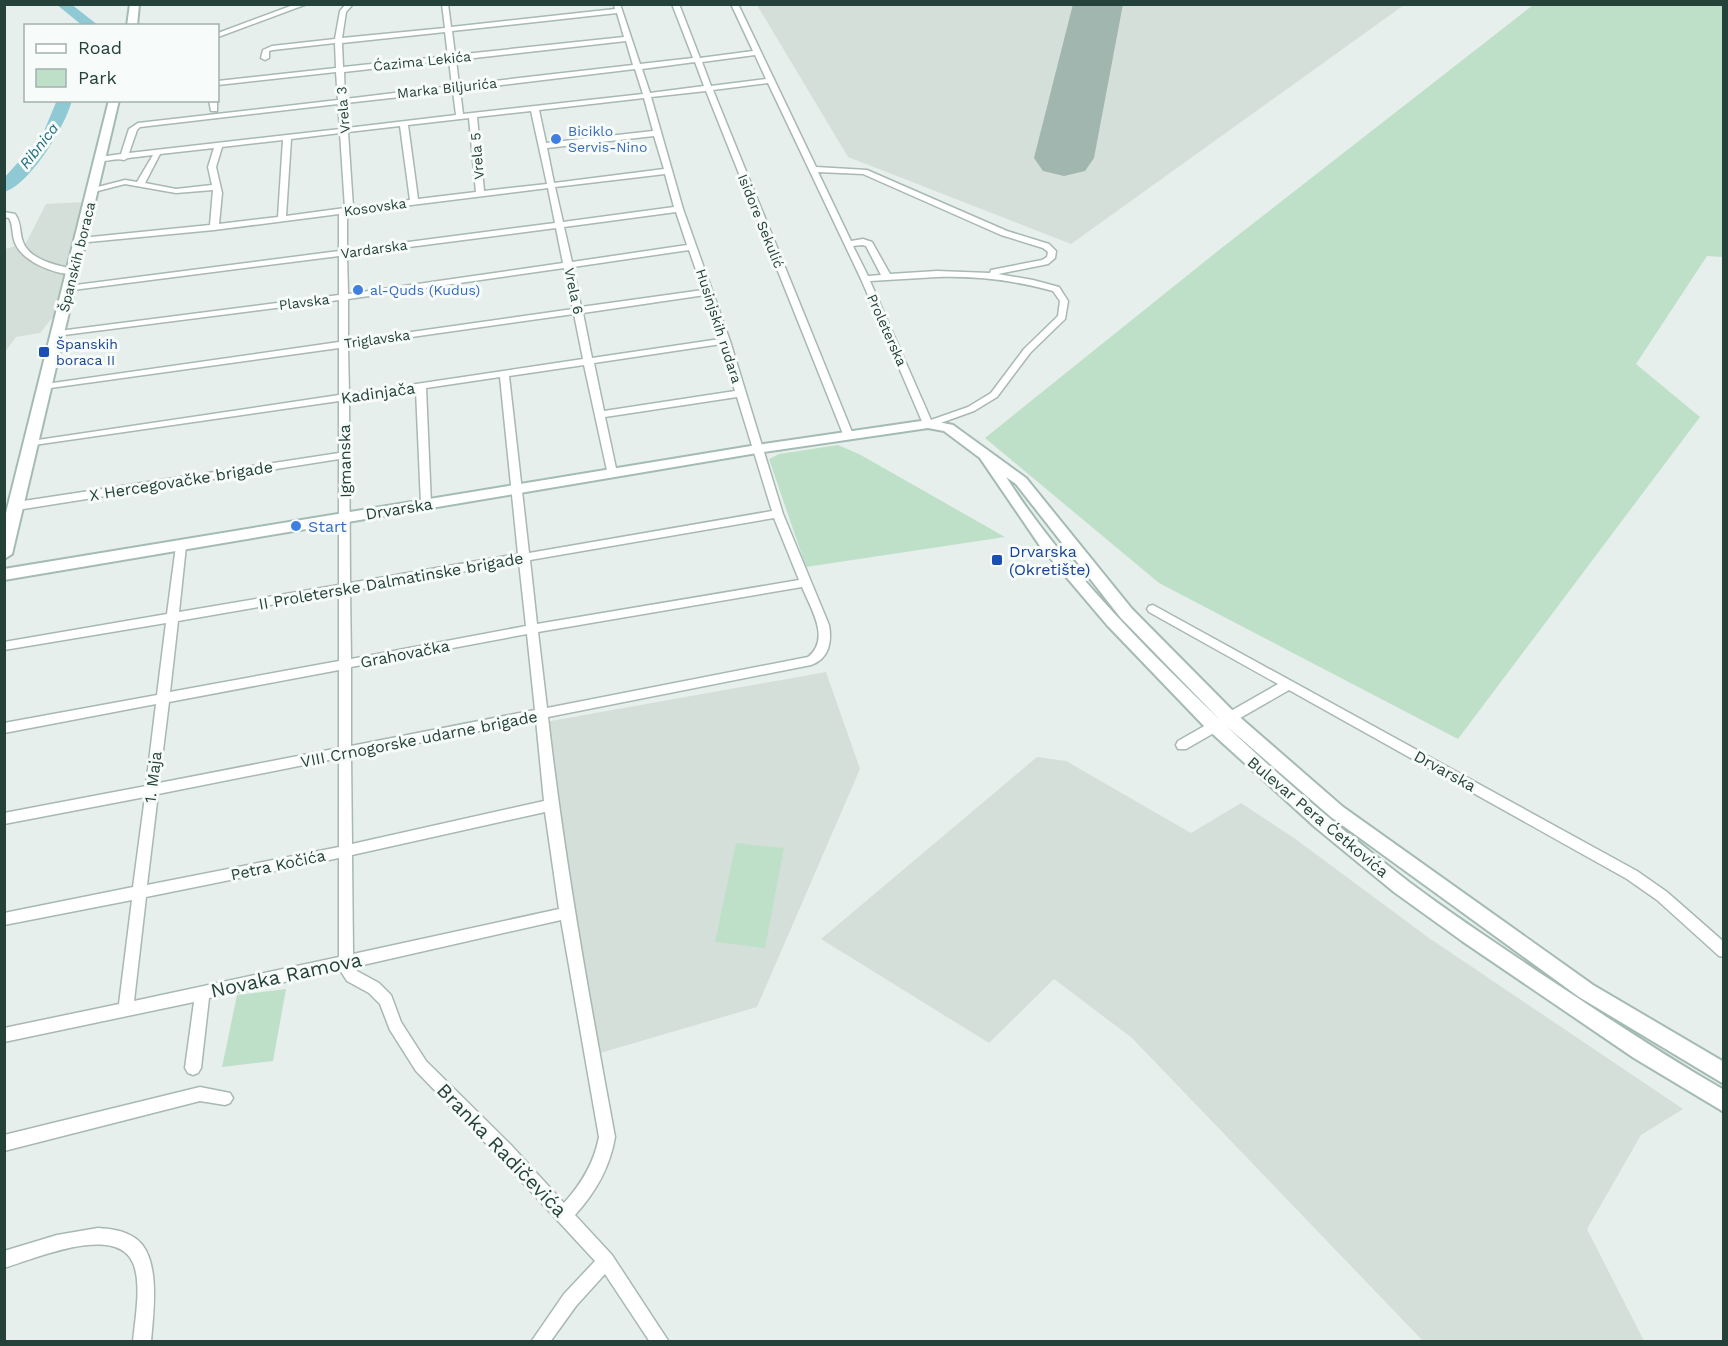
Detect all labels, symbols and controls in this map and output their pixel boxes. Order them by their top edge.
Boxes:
legend [24,24,219,102]
text: Road [78,37,122,58]
street label: Ćazima Lekića [372,48,472,74]
text: Park [78,67,117,88]
street label: Marka Biljurića [396,75,498,101]
street label: Vrela 3 [333,86,353,134]
water label: Ribnica [16,120,62,172]
place label: Biciklo Servis-Nino [568,123,647,155]
street label: Vrela 5 [467,132,487,180]
marker: Biciklo Servis-Nino [549,132,563,146]
street label: Isidore Sekulić [735,172,787,271]
street label: Kosovska [343,195,407,219]
street label: Španskih boraca [56,200,98,314]
street label: Vardarska [340,236,408,262]
street label: Vrela 6 [561,266,587,316]
street label: Husinjskih rudara [693,267,745,385]
place label: al-Quds (Kudus) [370,282,480,298]
marker: al-Quds (Kudus) [351,283,365,297]
street label: Plavska [278,291,330,313]
street label: Proleterska [864,292,910,369]
street label: Triglavska [343,326,411,352]
place label: Španskih boraca II [56,336,118,368]
marker: Španskih boraca II [37,345,51,359]
street label: Kadinjača [340,378,416,408]
street label: Igmanska [335,424,355,498]
street label: X Hercegovačke brigade [88,457,274,505]
street label: Drvarska [364,494,434,524]
place label: Start [308,517,347,536]
marker: Start [289,519,303,533]
place label: Drvarska (Okretište) [1009,542,1090,579]
street label: II Proleterske Dalmatinske brigade [257,548,525,614]
marker: Drvarska (Okretište) [990,553,1004,567]
street label: Grahovačka [359,636,451,672]
street label: VIII Crnogorske udarne brigade [299,707,539,771]
street label: Drvarska [1411,746,1479,796]
street label: 1. Maja [140,750,166,804]
street label: Bulevar Pera Ćetkovića [1244,753,1392,881]
street label: Petra Kočića [229,846,327,884]
street label: Novaka Ramova [208,947,364,1003]
street label: Branka Radičevića [432,1078,572,1222]

